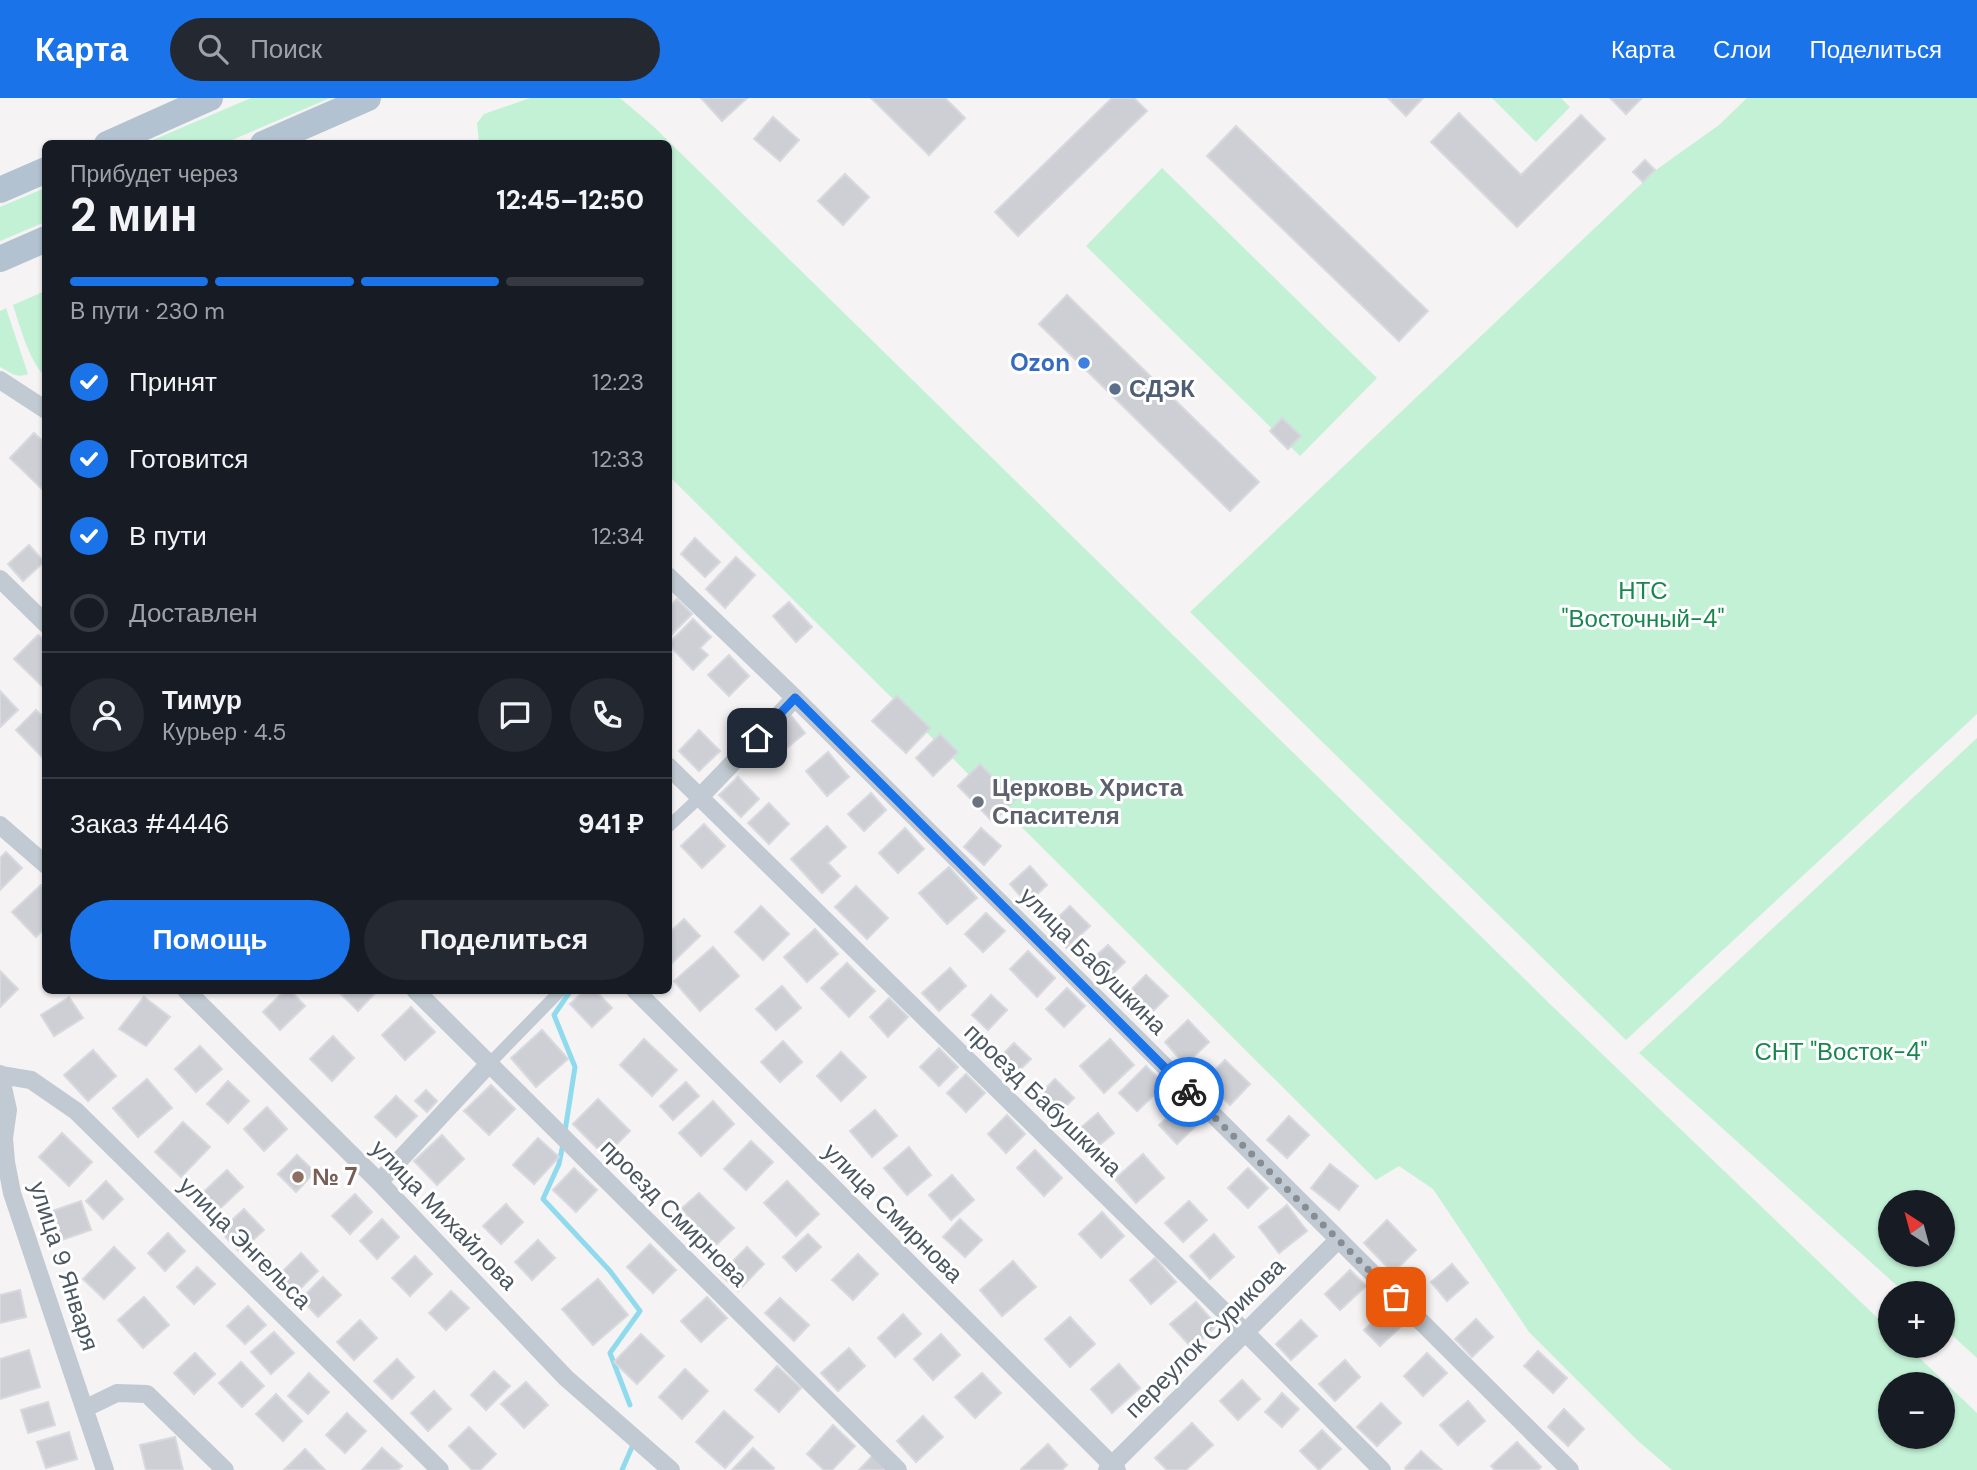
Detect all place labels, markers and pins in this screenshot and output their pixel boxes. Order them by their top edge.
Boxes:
place label: Ozon [1010,347,1070,378]
marker: Ozon [1076,355,1092,371]
place label: СДЭК [1129,373,1195,404]
marker: СДЭК [1107,381,1123,397]
pin [727,708,787,768]
place label: Церковь Христа Спасителя [992,772,1184,831]
marker: Церковь Христа Спасителя [970,794,986,810]
place label: № 7 [312,1161,357,1192]
marker: № 7 [290,1169,306,1185]
pin [1366,1267,1426,1327]

